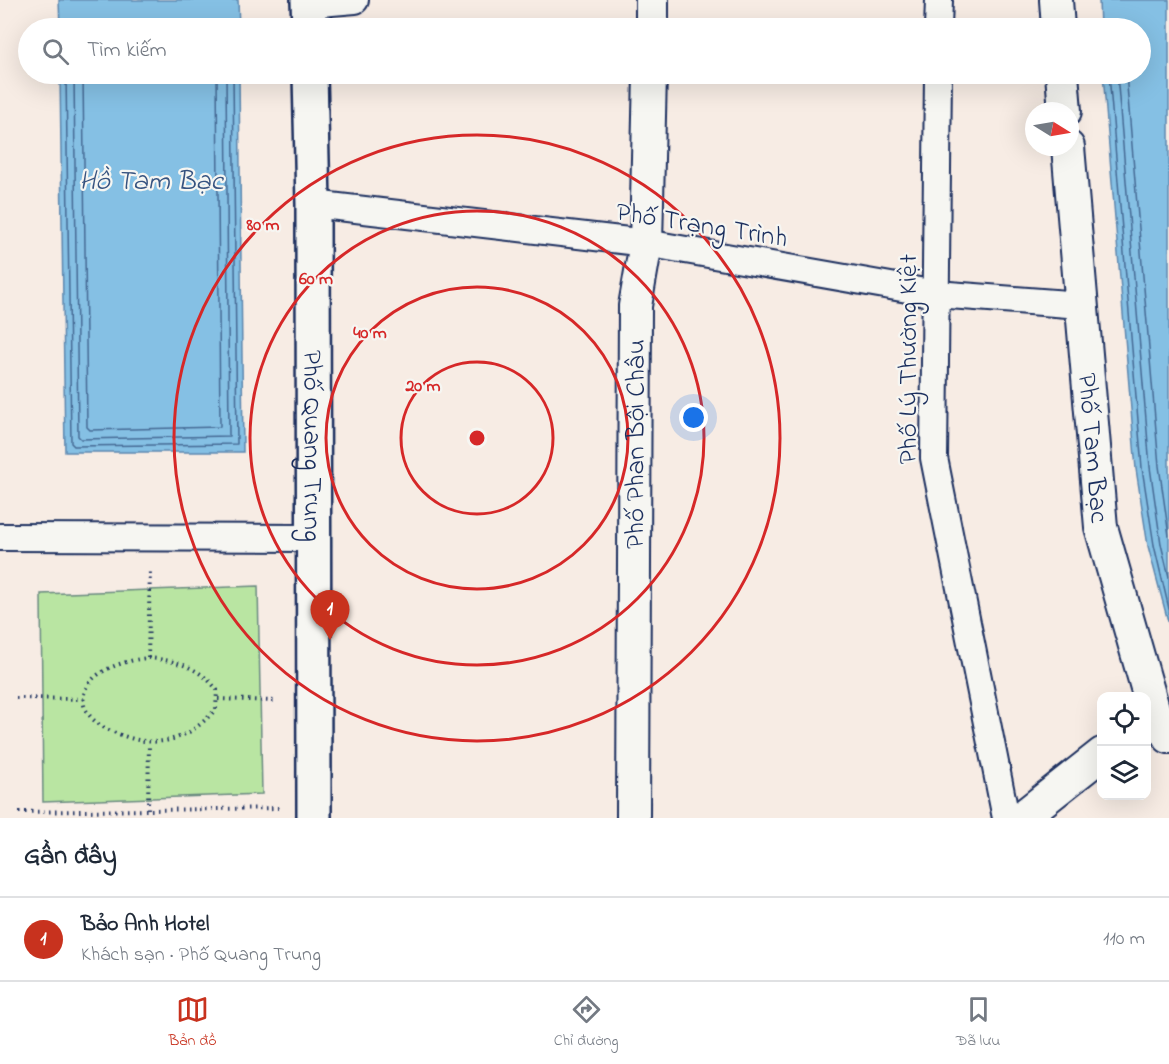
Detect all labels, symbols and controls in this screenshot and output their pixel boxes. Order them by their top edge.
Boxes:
search box [18,18,1151,84]
icon: search [39,35,72,68]
text: Tìm kiếm [87,35,167,67]
north arrow [1025,102,1079,156]
water label: Hồ Tam Bạc [79,162,225,203]
street label: Phố Trạng Trình [613,194,790,259]
text: 80 m [246,213,280,239]
street label: Phố Lý Thường Kiệt [890,254,929,464]
text: 60 m [299,267,333,293]
text: 40 m [353,321,387,347]
street label: Phố Phan Bội Châu [617,339,657,549]
street label: Phố Quang Trung [291,350,331,542]
street label: Phố Tam Bạc [1066,372,1118,525]
text: 20 m [404,374,441,400]
your location [679,403,708,432]
centre of rings [467,428,487,448]
pin: 1 [310,590,350,640]
map controls [1097,692,1151,800]
button: locate [1097,692,1151,746]
button: layers [1097,746,1151,800]
text: Gần đây [24,838,117,876]
text: Bảo Anh Hotel [81,909,209,941]
text: 1 [40,925,47,954]
text: 110 m [1103,925,1145,954]
text: Khách sạn · Phố Quang Trung [81,941,321,970]
tab: Bản đồ [169,993,217,1053]
tab: Chỉ đường [554,993,619,1053]
tab: Đã lưu [956,993,1000,1053]

